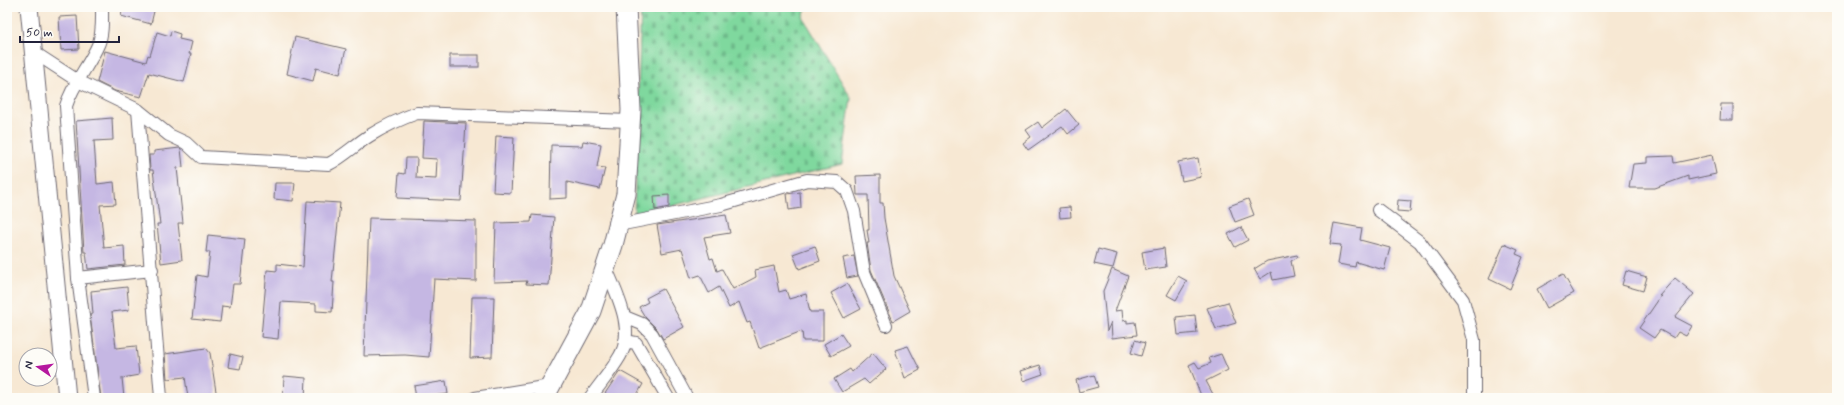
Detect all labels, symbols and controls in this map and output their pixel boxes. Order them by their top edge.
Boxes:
scale bar [20,18,119,44]
text: 50 m [26,25,53,41]
north arrow [18,347,58,387]
text: N [22,360,37,370]

